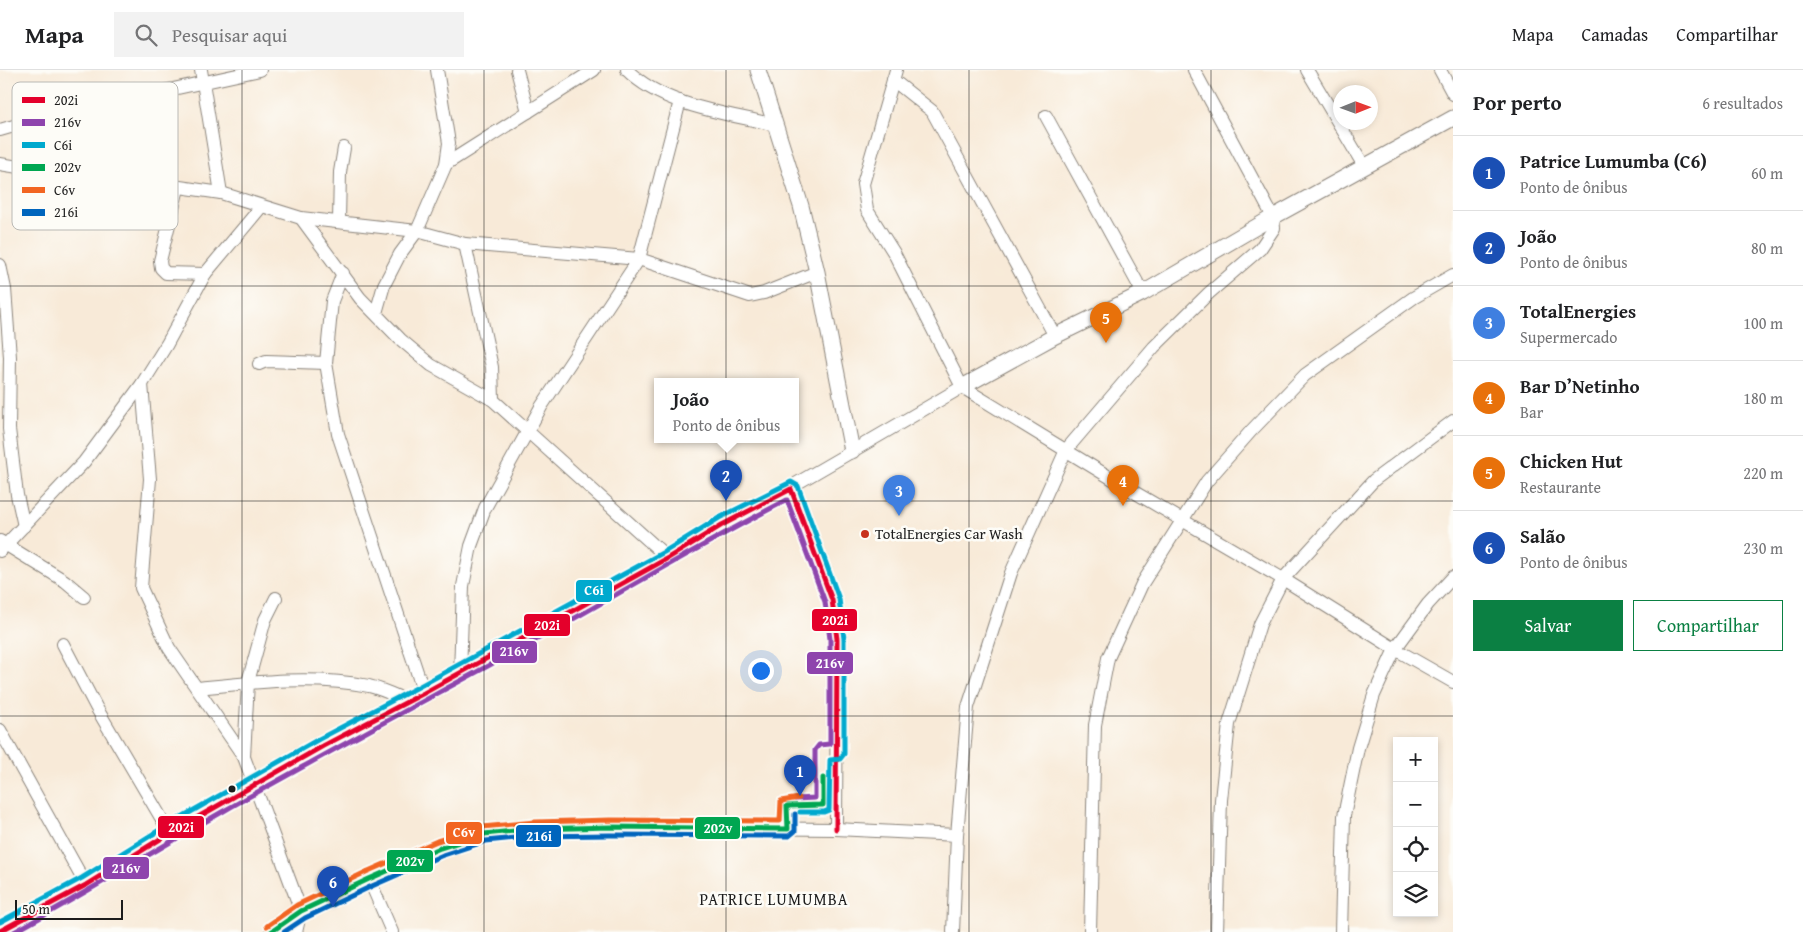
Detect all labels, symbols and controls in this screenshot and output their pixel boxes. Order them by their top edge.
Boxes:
search box [114,12,464,57]
text: Mapa [25,17,84,52]
icon: search [132,21,160,49]
text: Pesquisar aqui [172,21,287,49]
text: Mapa [1512,21,1553,48]
text: Camadas [1581,21,1648,48]
text: Compartilhar [1676,21,1778,48]
legend [12,82,178,230]
north arrow [1333,85,1378,130]
text: Por perto [1473,87,1562,118]
text: 202i [54,90,78,110]
text: 6 resultados [1702,91,1783,115]
text: 216v [54,112,81,132]
text: C6i [54,135,72,155]
text: Patrice Lumumba (C6) [1520,147,1707,175]
text: 202v [54,157,81,177]
text: 1 [1485,161,1493,185]
text: 60 m [1751,161,1783,185]
text: Ponto de ônibus [1520,175,1628,199]
text: C6v [54,180,75,200]
text: 216i [54,202,78,222]
text: João [1520,222,1557,250]
text: 2 [1485,236,1493,260]
text: 80 m [1751,236,1783,260]
text: Ponto de ônibus [1520,250,1628,274]
text: TotalEnergies [1520,297,1636,325]
pin: 5 [1090,302,1122,343]
text: 3 [1485,311,1493,335]
text: 100 m [1743,311,1783,335]
text: Supermercado [1520,325,1618,349]
text: Bar D’Netinho [1520,372,1640,400]
popup [654,378,799,443]
text: João [673,385,709,413]
text: 4 [1485,386,1493,410]
text: 180 m [1743,386,1783,410]
text: Bar [1520,400,1543,424]
text: Ponto de ônibus [673,413,780,437]
text: Chicken Hut [1520,447,1623,475]
pin: 2 [710,460,742,501]
text: 5 [1485,461,1493,485]
text: 220 m [1743,461,1783,485]
pin: 4 [1107,465,1139,506]
pin: 3 [883,475,915,516]
text: Restaurante [1520,475,1601,499]
text: Salão [1520,522,1565,550]
place label: TotalEnergies Car Wash [875,523,1023,544]
marker: TotalEnergies Car Wash [859,528,871,540]
text: 6 [1485,536,1493,560]
text: 230 m [1743,536,1783,560]
text: Ponto de ônibus [1520,550,1628,574]
line badge: C6i [575,579,613,603]
text: C6i [584,580,604,600]
button: Salvar [1473,600,1623,651]
button: Compartilhar [1633,600,1783,651]
line badge: 202i [811,608,858,632]
text: 202i [822,610,849,630]
line badge: 202i [523,613,571,637]
text: 202i [534,615,561,635]
line badge: 216v [491,640,538,664]
text: 216v [500,641,529,661]
line badge: 216v [806,651,854,675]
text: 216v [816,653,845,673]
your location [748,658,774,684]
map controls [1393,737,1438,917]
button: + [1393,737,1438,782]
pin: 1 [784,755,816,796]
button: − [1393,782,1438,827]
unlabelled marker [227,784,237,794]
line badge: 202i [157,815,205,839]
line badge: 202v [694,816,741,840]
text: 202i [168,817,195,837]
text: 202v [704,818,733,838]
line badge: C6v [445,821,483,845]
text: C6v [453,822,476,842]
line badge: 216i [515,824,562,848]
text: 216i [526,826,553,846]
button: locate [1393,827,1438,872]
line badge: 202v [386,849,434,873]
text: 202v [396,851,425,871]
line badge: 216v [102,856,150,880]
text: 216v [112,858,141,878]
pin: 6 [317,866,349,907]
button: layers [1393,872,1438,917]
district label: PATRICE LUMUMBA [700,887,848,911]
scale bar [15,897,122,920]
text: 50 m [22,899,50,919]

